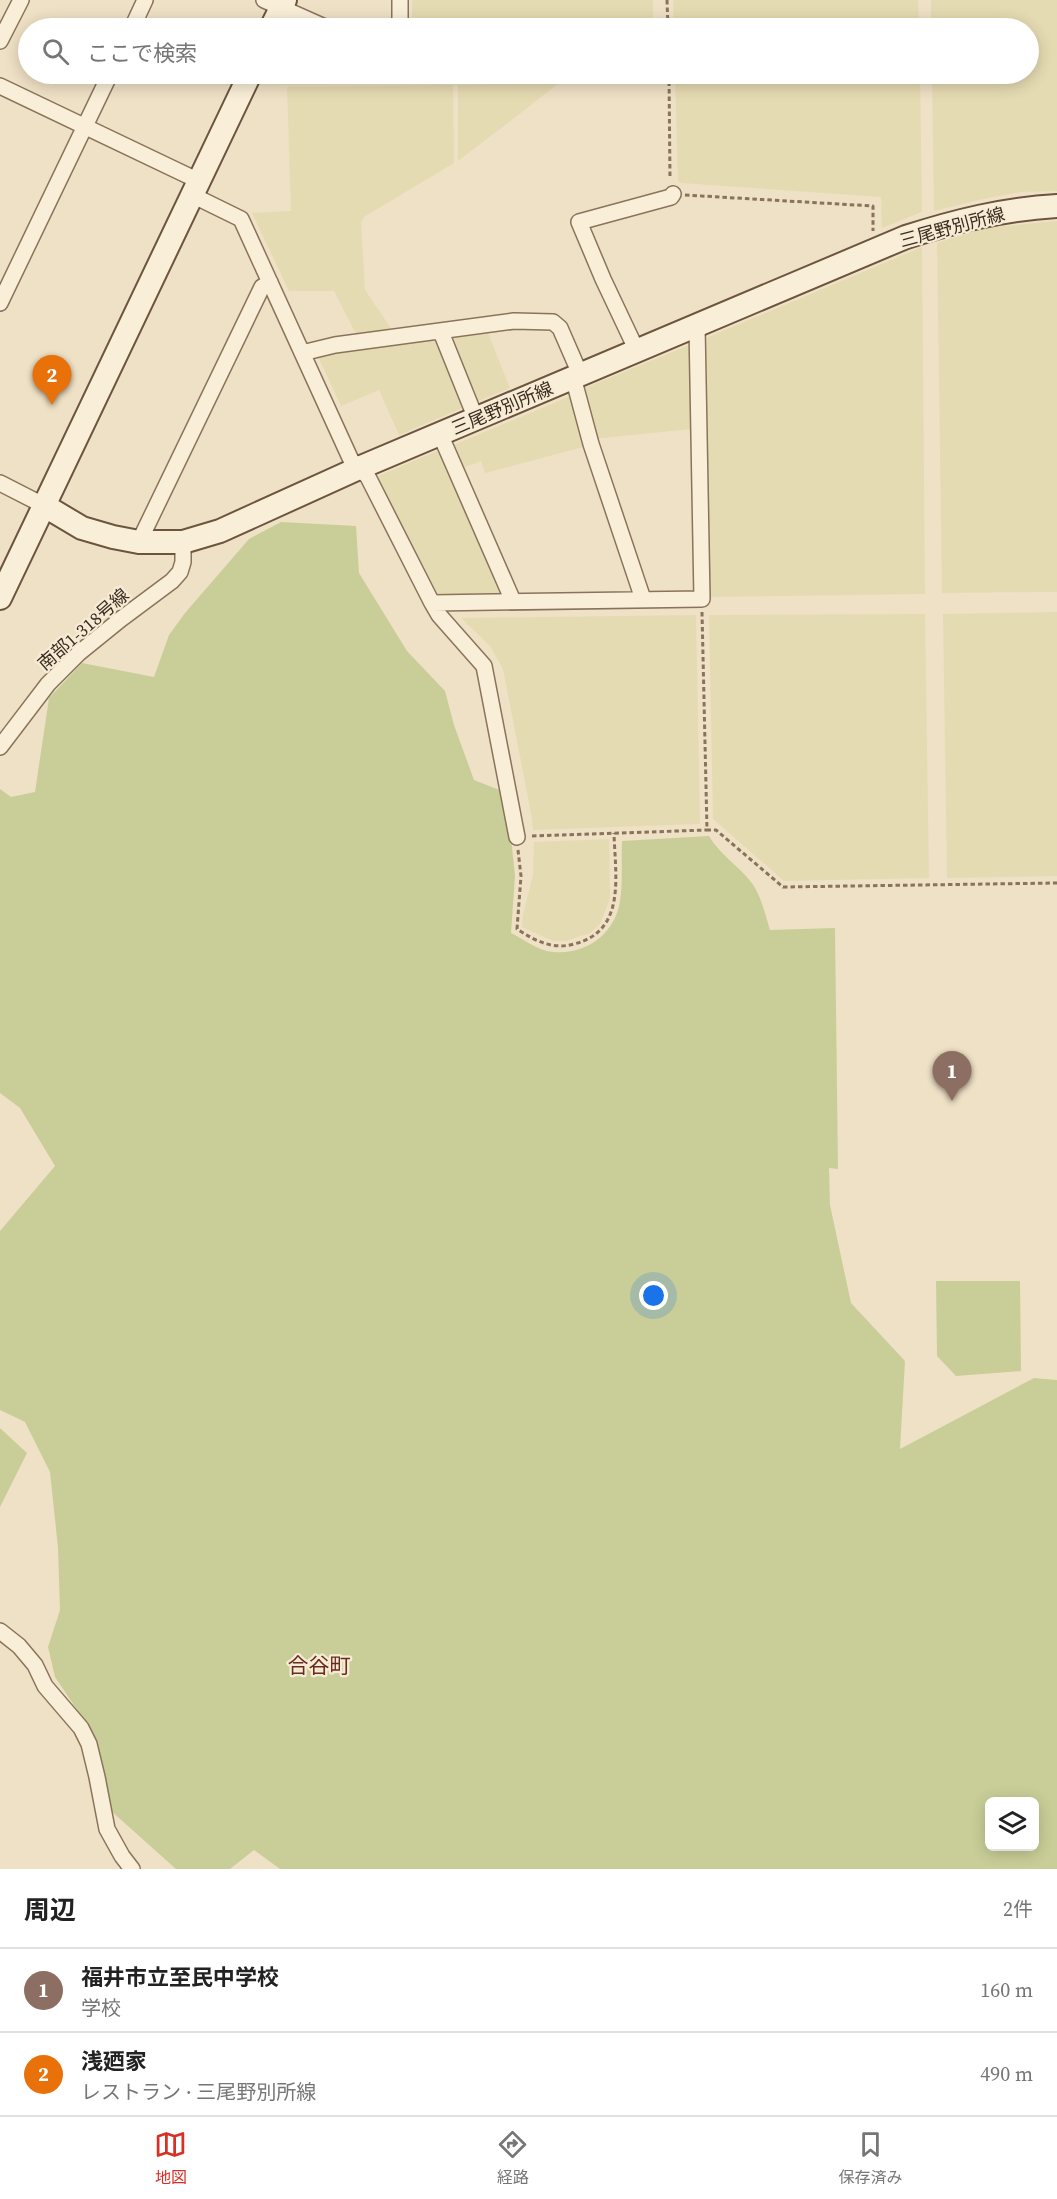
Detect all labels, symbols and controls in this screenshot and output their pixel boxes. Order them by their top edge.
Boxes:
search box [18,18,1039,84]
icon: search [39,35,72,68]
text: ここで検索 [87,38,197,68]
street label: 三尾野別所線 [897,201,1007,253]
pin: 2 [32,356,72,405]
street label: 三尾野別所線 [447,375,557,441]
street label: 南部1-318号線 [32,582,134,676]
pin: 1 [932,1052,972,1101]
your location [639,1281,668,1310]
district label: 合谷町 [288,1651,351,1680]
map controls [985,1797,1039,1851]
button: layers [985,1797,1039,1851]
text: 周辺 [24,1892,76,1928]
text: 2件 [1003,1895,1033,1923]
text: 福井市立至民中学校 [81,1962,279,1992]
text: 1 [38,1976,49,2004]
text: 160 m [980,1976,1033,2004]
text: 学校 [81,1994,121,2022]
text: 浅廼家 [81,2046,147,2076]
text: 2 [38,2060,49,2088]
text: 490 m [980,2060,1033,2088]
text: レストラン · 三尾野別所線 [81,2078,316,2106]
tab: 地図 [154,2128,187,2188]
tab: 経路 [496,2128,529,2188]
tab: 保存済み [838,2128,902,2188]

